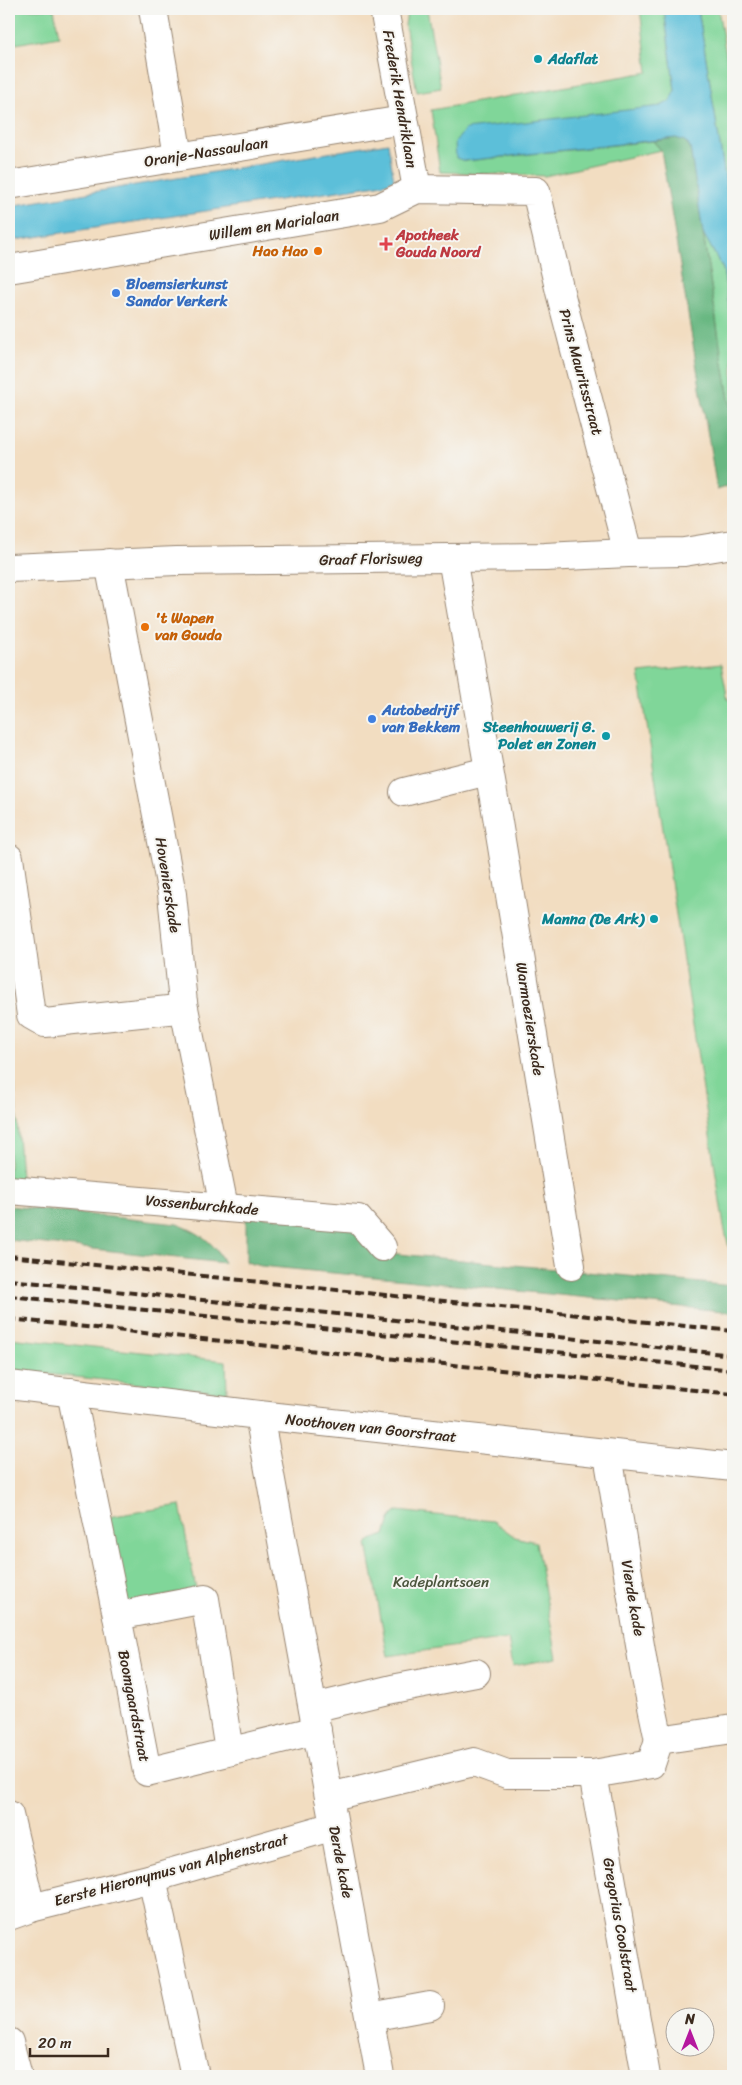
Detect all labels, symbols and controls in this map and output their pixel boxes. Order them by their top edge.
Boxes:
street label: Frederik Hendriklaan [375,28,425,170]
place label: Adaflat [547,46,599,72]
marker: Adaflat [532,53,544,65]
street label: Oranje-Nassaulaan [142,129,270,175]
street label: Willem en Marialaan [207,202,341,248]
place label: Apotheek Gouda Noord [395,222,482,265]
place label: Hao Hao [252,238,308,264]
marker: Apotheek Gouda Noord [380,238,392,250]
marker: Hao Hao [312,245,324,257]
place label: Bloemsierkunst Sandor Verkerk [125,271,229,314]
marker: Bloemsierkunst Sandor Verkerk [110,287,122,299]
street label: Prins Mauritsstraat [552,306,611,439]
street label: Graaf Florisweg [319,545,423,573]
place label: 't Wapen van Gouda [155,605,222,648]
marker: 't Wapen van Gouda [139,621,151,633]
place label: Autobedrijf van Bekkem [381,697,461,740]
marker: Autobedrijf van Bekkem [366,713,378,725]
place label: Steenhouwerij G. Polet en Zonen [482,714,597,757]
marker: Steenhouwerij G. Polet en Zonen [600,730,612,742]
street label: Hovenierskade [148,835,188,935]
place label: Manna (De Ark) [541,906,646,932]
marker: Manna (De Ark) [648,913,660,925]
street label: Warmoezierskade [508,960,552,1078]
street label: Vossenburchkade [144,1187,260,1223]
street label: Noothoven van Goorstraat [284,1406,458,1450]
street label: Vierde kade [614,1558,653,1638]
park label: Kadeplantsoen [393,1569,489,1595]
street label: Boomgaardstraat [110,1648,158,1765]
street label: Derde kade [321,1823,361,1901]
street label: Eerste Hieronymus van Alphenstraat [51,1826,292,1914]
street label: Gregorius Coolstraat [595,1856,645,1995]
text: N [684,2007,695,2032]
north arrow [664,2008,714,2058]
scale bar [30,2025,108,2057]
text: 20 m [38,2030,72,2056]

